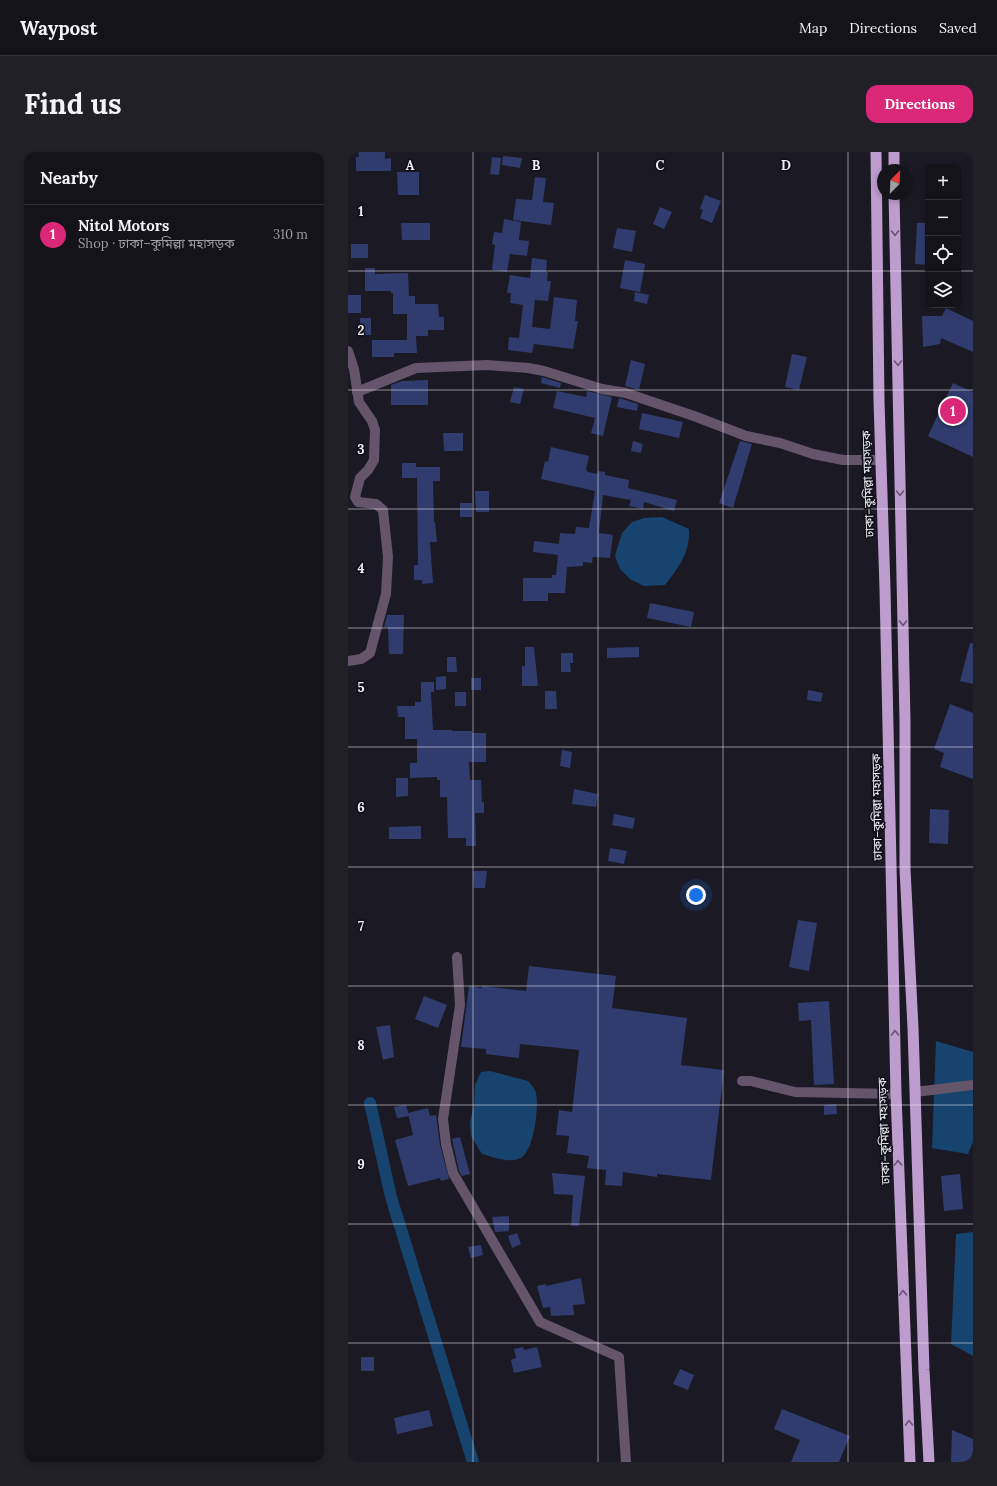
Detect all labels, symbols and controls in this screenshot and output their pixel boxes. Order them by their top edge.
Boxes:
text: Waypost [20,16,97,40]
text: Map [799,19,827,37]
text: Directions [849,19,917,37]
text: Saved [939,19,977,37]
button: Directions [866,85,973,123]
text: Find us [24,86,122,122]
text: A [406,157,415,174]
text: B [532,157,541,174]
text: C [656,157,665,174]
text: D [781,157,791,174]
north arrow [877,164,913,200]
map controls [925,164,961,308]
button: + [925,164,961,200]
text: Nearby [40,167,98,189]
button: − [925,200,961,236]
text: 1 [358,203,364,220]
text: Nitol Motors [78,216,169,235]
text: 1 [50,226,56,243]
text: 310 m [273,226,308,243]
one-way arrow [891,230,899,236]
text: Shop · ঢাকা–কুমিল্লা মহাসড়ক [78,235,234,252]
button: locate [925,236,961,272]
button: layers [925,272,961,308]
text: 2 [358,322,365,339]
one-way arrow [893,360,902,366]
pin: 1 [940,396,966,426]
street label: ঢাকা–কুমিল্লা মহাসড়ক [858,430,878,539]
text: 3 [357,441,365,458]
one-way arrow [896,490,904,496]
text: 4 [357,560,365,577]
one-way arrow [899,620,907,626]
text: 5 [357,679,365,696]
street label: ঢাকা–কুমিল্লা মহাসড়ক [868,753,886,862]
text: 6 [357,799,365,816]
your location [686,885,706,905]
text: 7 [358,918,364,935]
one-way arrow [891,1030,899,1036]
text: 8 [357,1037,365,1054]
street label: ঢাকা–কুমিল্লা মহাসড়ক [874,1077,894,1186]
text: 9 [357,1156,365,1173]
one-way arrow [894,1160,902,1166]
one-way arrow [899,1290,907,1296]
one-way arrow [904,1420,913,1426]

